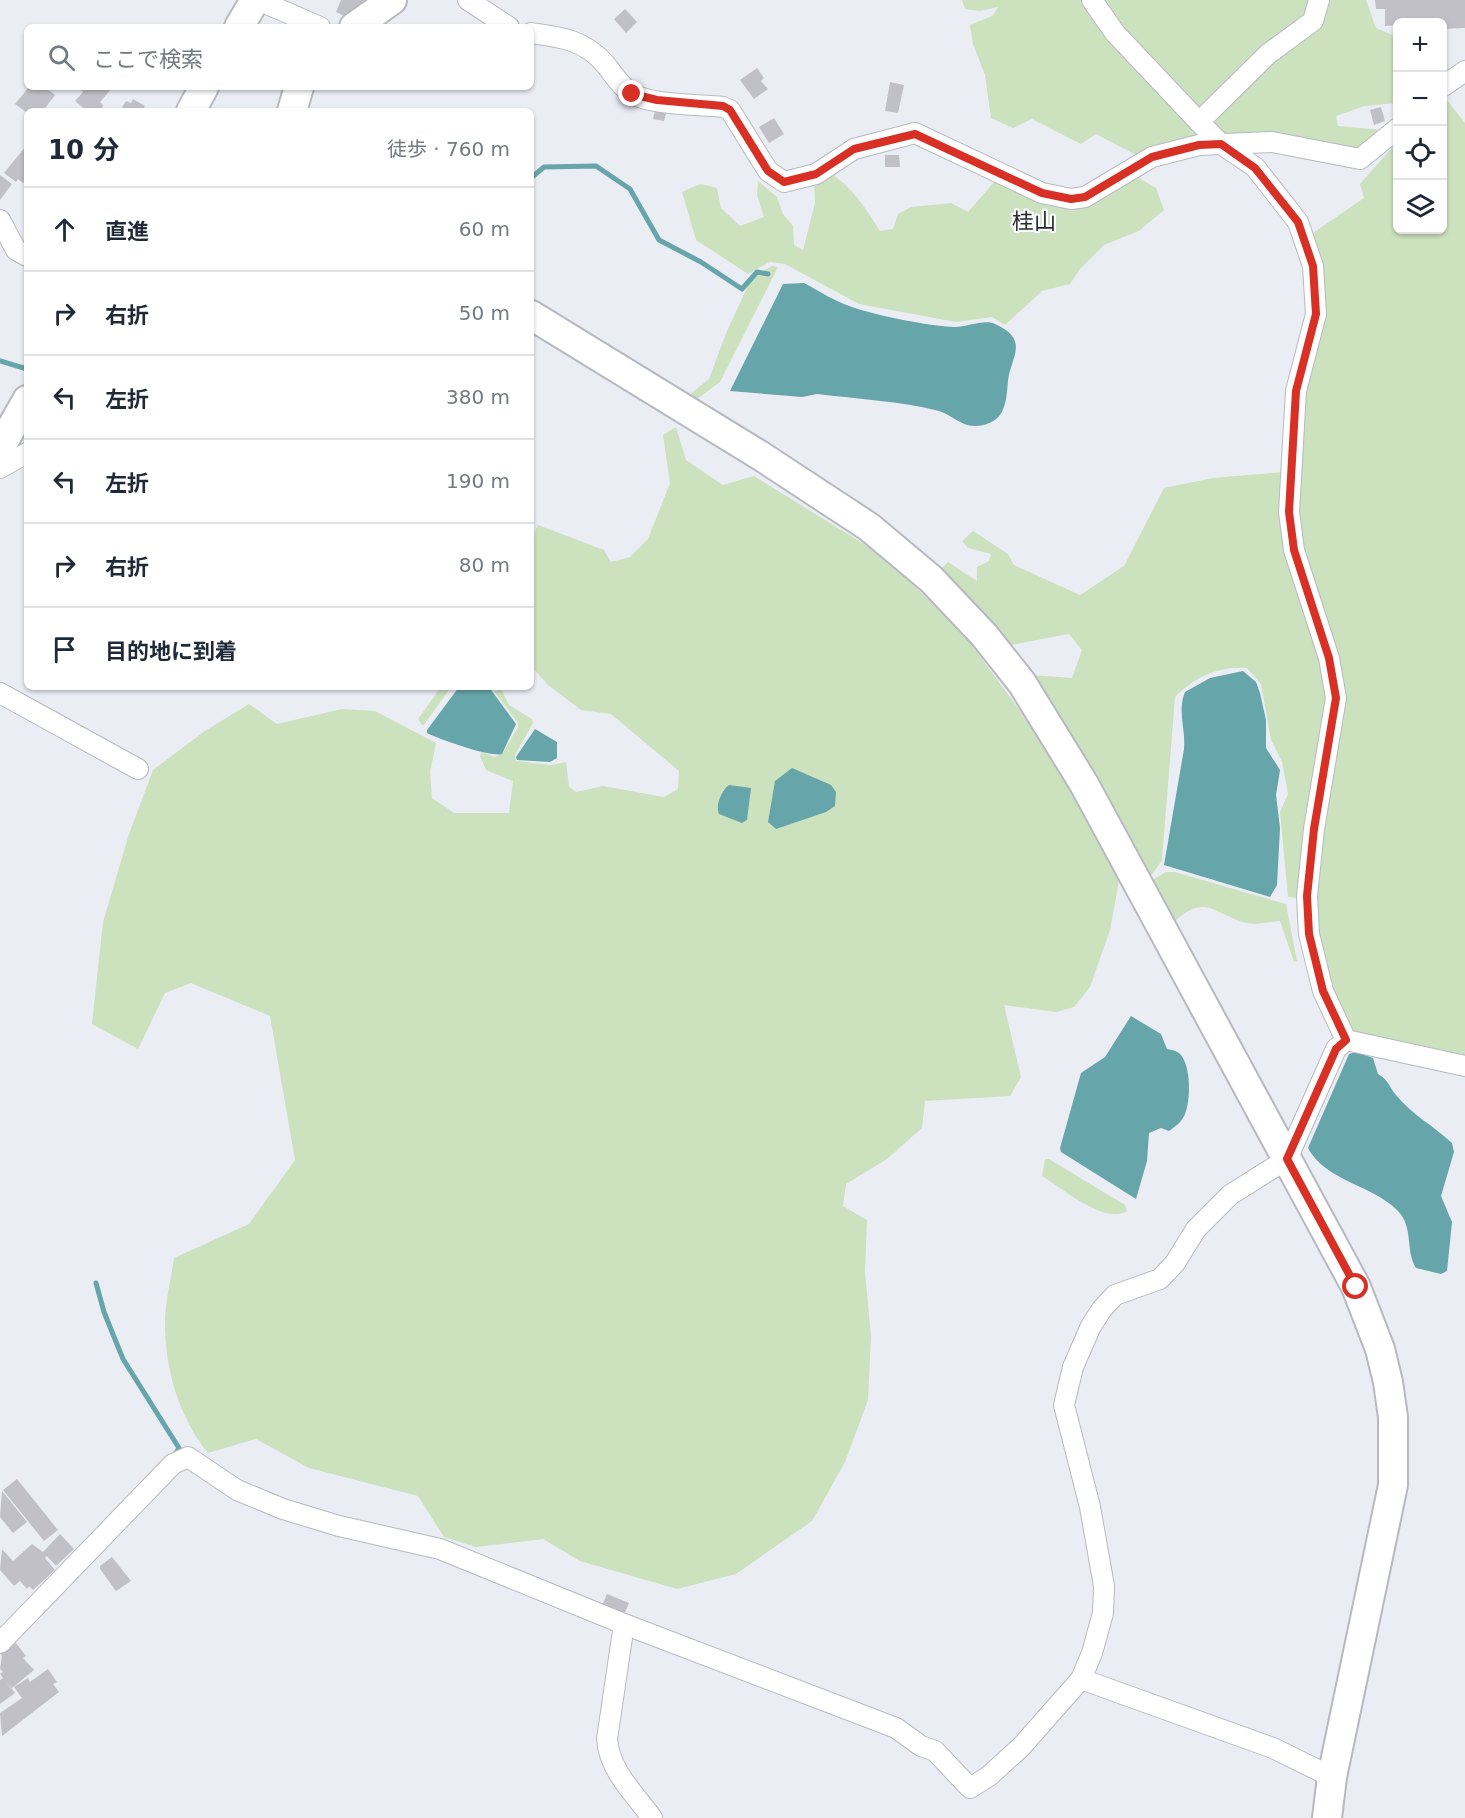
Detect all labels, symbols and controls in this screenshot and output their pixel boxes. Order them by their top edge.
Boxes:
map controls [1393,18,1447,234]
button: + [1393,18,1447,72]
search box [24,24,534,90]
icon: search [45,41,78,74]
text: ここで検索 [93,47,203,72]
button: − [1393,72,1447,126]
route end [618,80,644,106]
button: locate [1393,126,1447,180]
text: 10 分 [48,135,119,165]
text: 徒歩 · 760 m [387,137,510,161]
button: layers [1393,180,1447,234]
district label: 桂山 [1012,209,1056,234]
icon: ahead [48,213,81,246]
text: 60 m [459,217,510,241]
text: 直進 [105,219,149,244]
icon: right [48,297,81,330]
text: 50 m [459,301,510,325]
text: 右折 [105,303,149,328]
icon: left [48,381,81,414]
text: 380 m [446,385,510,409]
text: 左折 [105,387,149,412]
icon: left [48,465,81,498]
text: 190 m [446,469,510,493]
text: 左折 [105,471,149,496]
icon: right [48,549,81,582]
text: 80 m [459,553,510,577]
text: 右折 [105,555,149,580]
icon: arrive [48,633,81,666]
text: 目的地に到着 [105,639,237,664]
route start [1342,1273,1368,1299]

